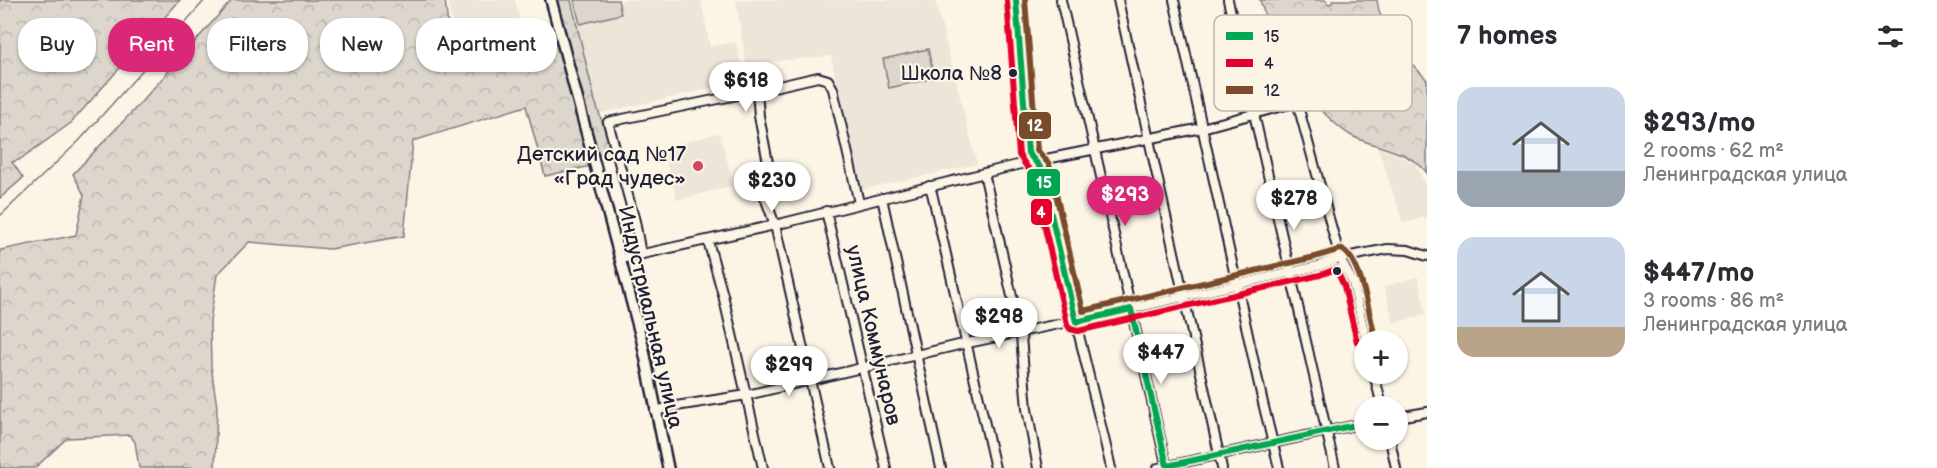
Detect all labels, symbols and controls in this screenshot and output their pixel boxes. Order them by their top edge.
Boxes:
legend [1214,15,1412,111]
chip: Buy [18,18,96,72]
chip: Rent [108,18,195,72]
chip: Filters [207,18,308,72]
chip: New [320,18,404,72]
chip: Apartment [416,18,557,72]
icon: filters [1874,20,1907,53]
text: 7 homes [1457,21,1557,52]
text: 15 [1264,28,1279,47]
text: 4 [1264,55,1274,74]
pin: $618 [710,62,782,113]
place label: Школа №8 [900,62,1002,86]
marker: Школа №8 [1007,67,1019,79]
text: $618 [723,69,769,93]
text: 12 [1264,82,1280,101]
text: $293/mo [1643,108,1755,139]
line badge: 12 [1018,111,1052,140]
icon: home [1505,111,1577,183]
text: 12 [1027,117,1044,136]
text: 2 rooms · 62 m² [1643,139,1784,163]
place label: Детский сад №17 «Град чудес» [517,142,687,191]
marker: Детский сад №17 «Град чудес» [691,159,705,173]
pin: $230 [736,162,808,213]
text: Ленинградская улица [1643,163,1848,187]
line badge: 15 [1026,168,1061,197]
text: $230 [748,169,796,193]
text: 15 [1036,174,1052,193]
pin: $293 [1089,176,1161,227]
pin: $278 [1258,180,1330,231]
text: $293 [1101,183,1149,207]
text: $278 [1270,187,1318,211]
line badge: 4 [1030,198,1053,226]
street label: Индустриальная улица [613,203,688,432]
text: 4 [1036,204,1046,223]
street label: улица Коммунаров [841,243,906,427]
text: $447/mo [1643,258,1754,289]
icon: home [1505,261,1577,333]
unlabelled marker [1331,265,1343,277]
text: 3 rooms · 86 m² [1643,289,1784,313]
pin: $298 [963,298,1035,349]
text: $298 [975,305,1023,329]
text: Ленинградская улица [1643,313,1848,337]
map controls [1354,330,1408,450]
button: + [1354,330,1408,384]
pin: $447 [1125,334,1197,385]
text: $447 [1137,341,1185,365]
pin: $299 [753,346,825,397]
text: $299 [765,353,813,377]
button: − [1354,396,1408,450]

